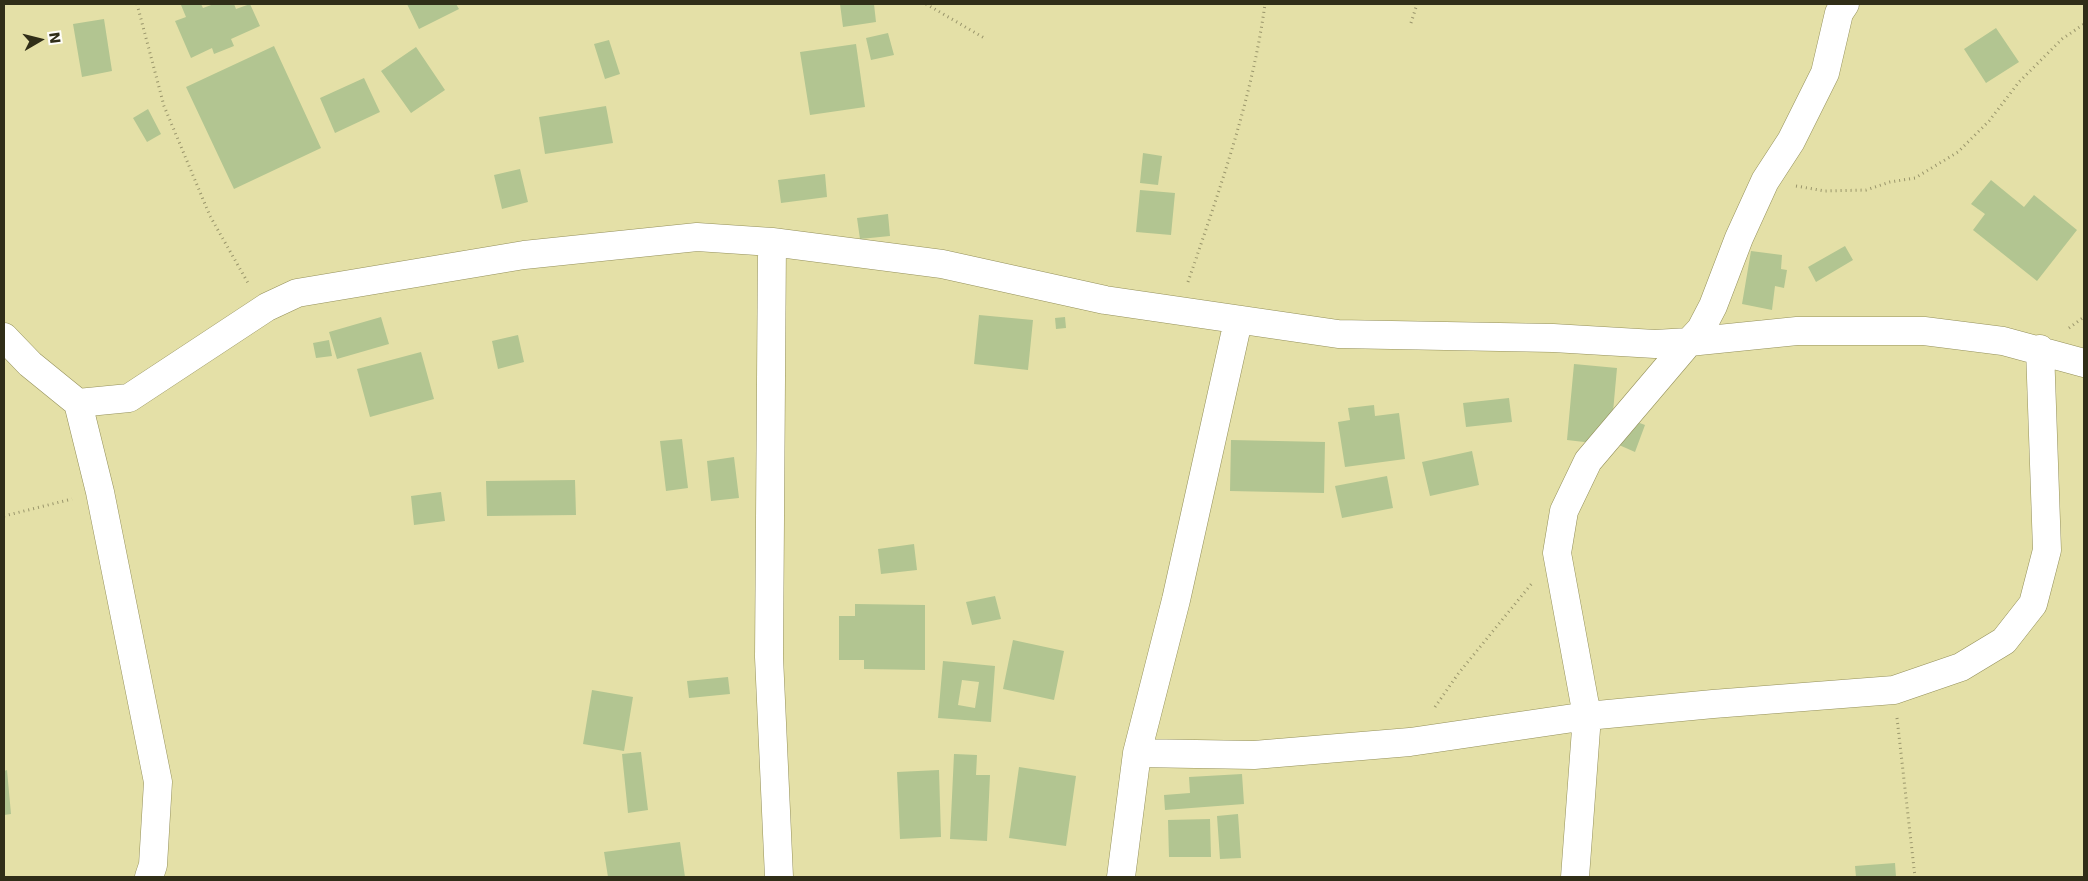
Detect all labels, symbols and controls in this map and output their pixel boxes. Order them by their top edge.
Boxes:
north arrow [15,15,65,65]
text: N [46,31,64,45]

